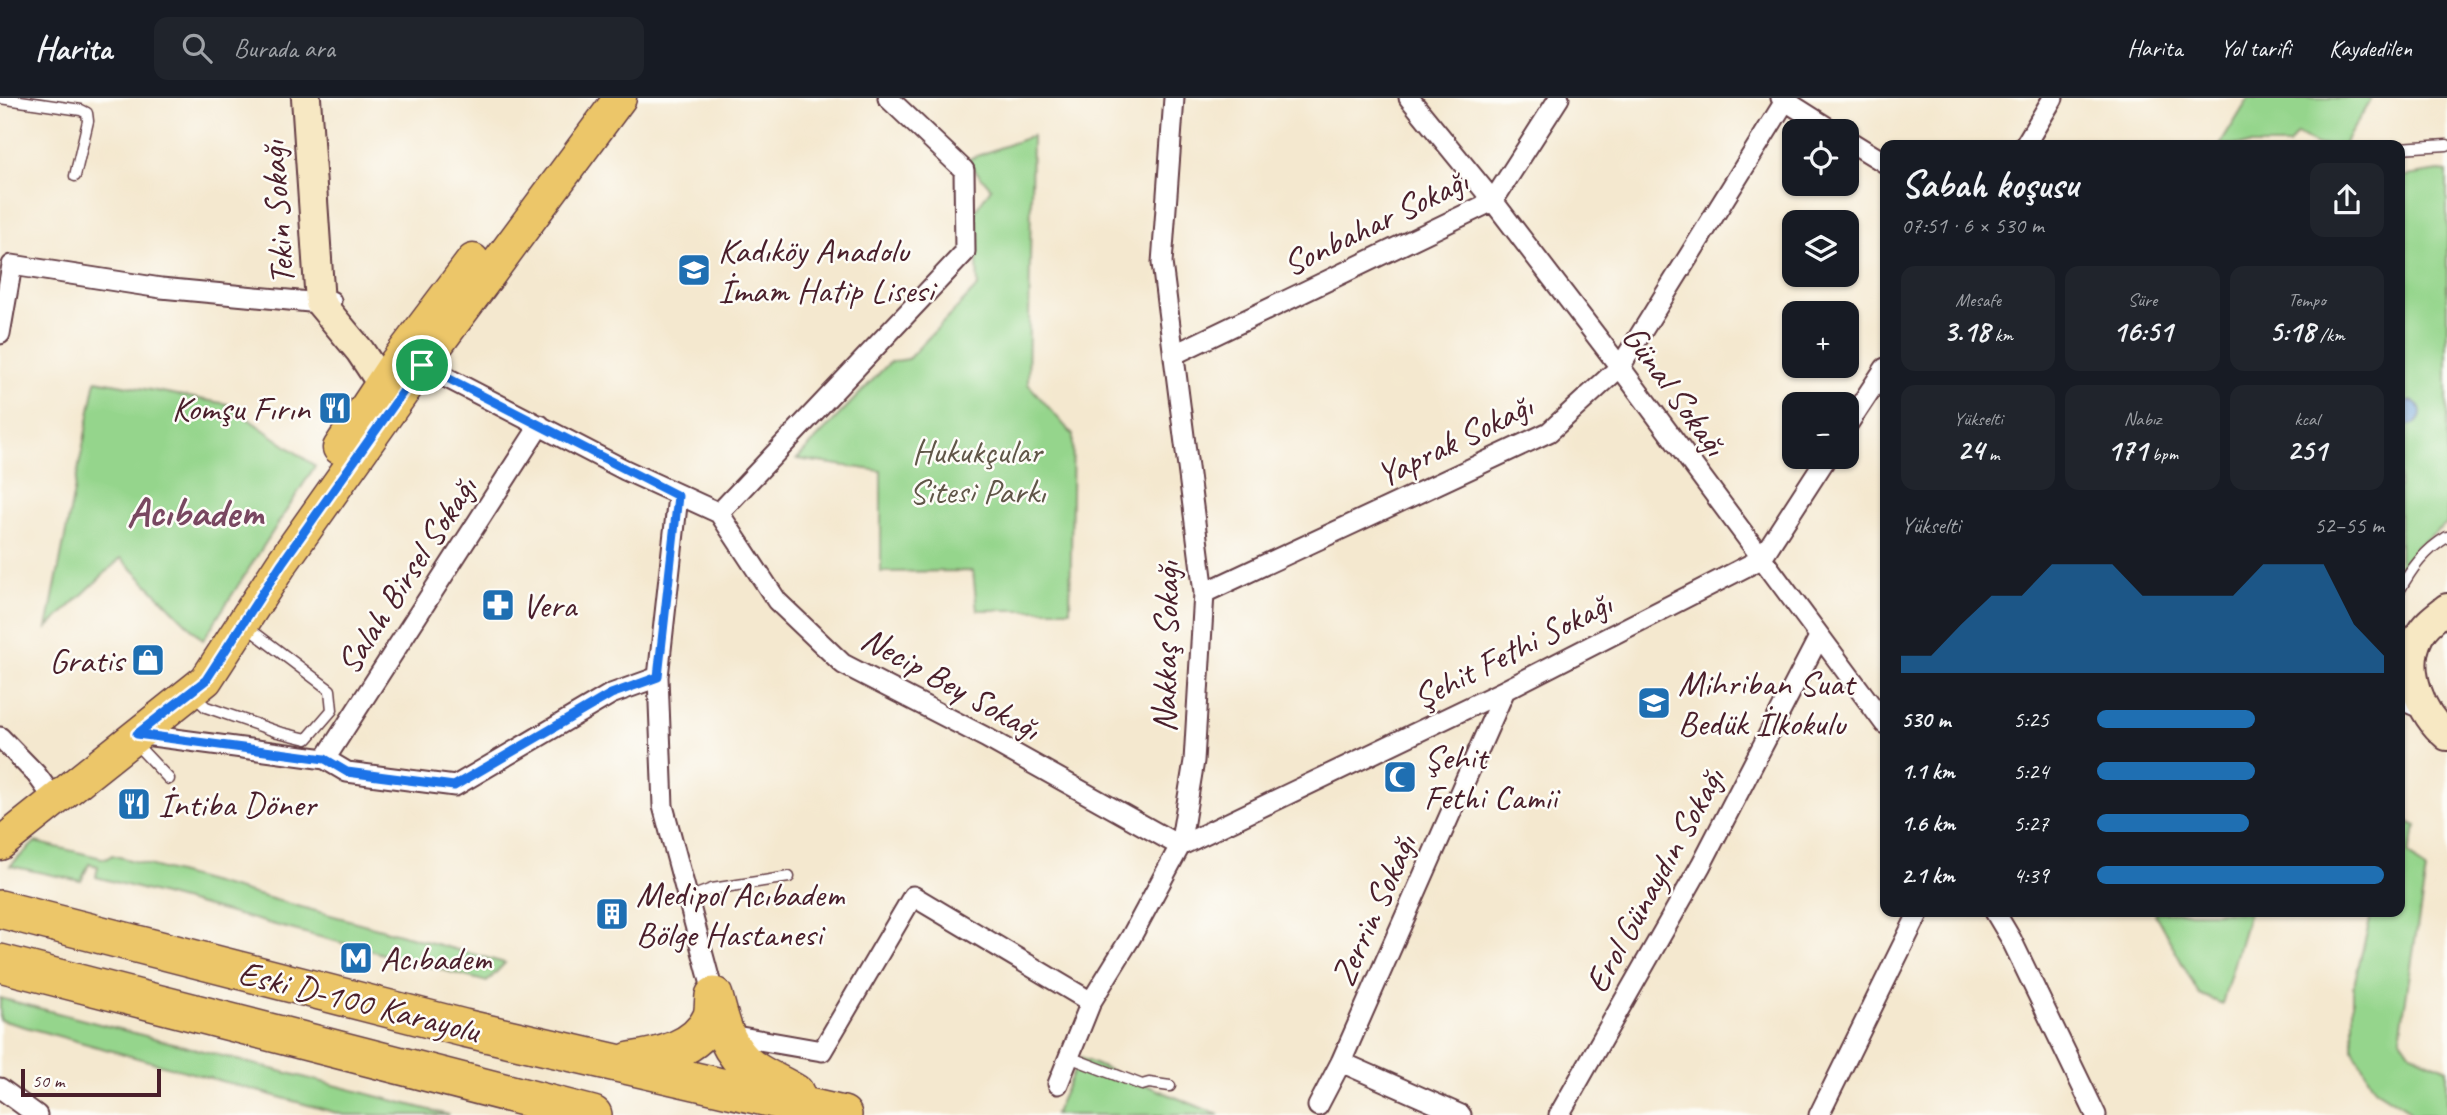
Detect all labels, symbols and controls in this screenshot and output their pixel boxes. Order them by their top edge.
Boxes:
search box [154,17,644,80]
text: Harita [35,27,112,69]
icon: search [178,29,216,67]
text: Burada ara [234,32,335,65]
text: Harita [2127,33,2182,63]
text: Yol tarifi [2220,33,2291,63]
text: Kaydedilen [2329,33,2412,63]
map controls [1782,119,1859,469]
button: locate [1782,119,1859,196]
street label: Tekin Sokağı [250,138,305,286]
street label: Sonbahar Sokağı [1275,158,1476,287]
text: Sabah koşusu [1901,161,2078,208]
button: share [2310,163,2384,237]
button: layers [1782,210,1859,287]
text: 07:51 · 6 × 530 m [1901,211,2044,240]
place label: Kadıköy Anadolu İmam Hatip Lisesi [718,228,938,313]
school or university icon: Kadıköy Anadolu İmam Hatip Lisesi [675,251,713,289]
text: Mesafe [1955,288,2001,312]
text: Süre [2128,288,2157,312]
text: Tempo [2288,288,2326,312]
button: + [1782,301,1859,378]
text: 3.18 [1943,312,1990,350]
text: 16:51 [2112,312,2173,350]
text: 5:18 [2269,312,2315,350]
street label: Günal Sokağı [1612,316,1738,466]
text: km [1990,323,2013,347]
text: /km [2315,323,2345,347]
pin [392,335,452,395]
icon: arrive [403,346,441,384]
street label: Yaprak Sokağı [1369,383,1541,497]
place label: Komşu Fırın [172,386,311,431]
restaurant icon: Komşu Fırın [316,389,354,427]
button: − [1782,392,1859,469]
text: Yükselti [1954,407,2003,431]
text: Nabız [2124,407,2161,431]
text: kcal [2294,407,2319,431]
park label: Hukukçular Sitesi Parkı [909,429,1047,514]
text: 24 [1957,431,1984,469]
text: 171 [2107,431,2147,469]
text: 251 [2287,431,2327,469]
text: m [1984,442,1999,466]
text: bpm [2147,442,2178,466]
street label: Salah Birsel Sokağı [326,467,488,683]
district label: Acıbadem [127,486,265,539]
text: Yükselti [1901,511,1961,540]
text: 52–55 m [2314,511,2384,540]
street label: Nakkaş Sokağı [1142,560,1190,733]
street label: Şehit Fethi Sokağı [1405,581,1620,720]
place label: Vera [522,583,578,628]
pharmacy icon: Vera [479,586,517,624]
street label: Necip Bey Sokağı [854,616,1049,752]
place label: Gratis [49,638,127,683]
shop icon: Gratis [129,641,167,679]
place label: Mihriban Suat Bedük İlkokulu [1678,661,1858,746]
school or university icon: Mihriban Suat Bedük İlkokulu [1635,684,1673,722]
text: 530 m [1901,705,1950,734]
text: 5:25 [2013,705,2049,734]
place label: Şehit Fethi Camii [1424,735,1562,820]
text: 1.1 km [1901,757,1955,786]
text: 5:24 [2013,757,2049,786]
mosque icon: Şehit Fethi Camii [1381,758,1419,796]
street label: Erol Günaydın Sokağı [1574,759,1735,1001]
place label: İntiba Döner [158,782,318,827]
restaurant icon: İntiba Döner [115,785,153,823]
text: 1.6 km [1901,809,1955,838]
text: 5:27 [2013,809,2049,838]
street label: Zerrin Sokağı [1320,826,1427,993]
text: 2.1 km [1901,861,1955,890]
text: 4:39 [2013,861,2049,890]
place label: Medipol Acıbadem Bölge Hastanesi [636,872,846,957]
building icon: Medipol Acıbadem Bölge Hastanesi [593,895,631,933]
place label: Acıbadem [380,936,493,981]
metro station icon: Acıbadem [337,939,375,977]
street label: Eski D-100 Karayolu [234,950,486,1054]
scale bar [21,1066,161,1098]
text: 50 m [32,1069,64,1093]

